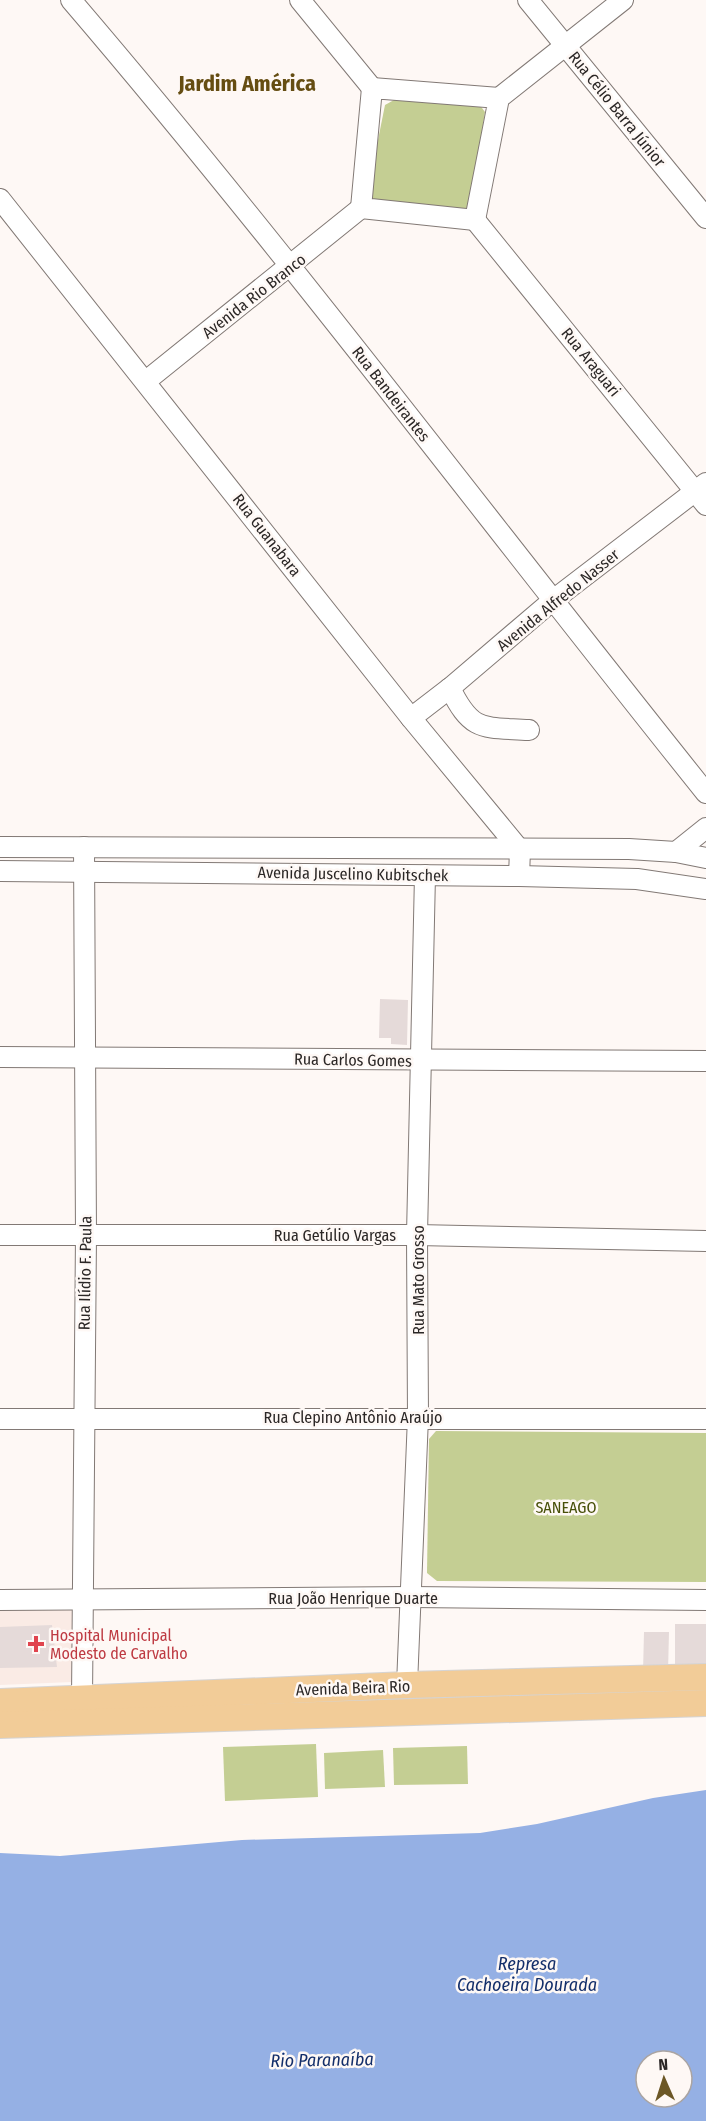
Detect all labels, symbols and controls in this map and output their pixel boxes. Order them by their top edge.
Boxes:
street label: Rua Célio Barra Júnior [565,47,670,171]
district label: Jardim América [177,70,316,97]
street label: Avenida Rio Branco [198,250,310,342]
street label: Rua Araguari [557,324,625,400]
street label: Rua Bandeirantes [348,343,434,445]
street label: Rua Guanabara [229,490,305,580]
street label: Avenida Alfredo Nasser [493,545,623,655]
street label: Avenida Juscelino Kubitschek [257,863,449,885]
street label: Rua Carlos Gomes [294,1049,412,1071]
street label: Rua Ilídio F. Paula [75,1215,96,1330]
street label: Rua Mato Grosso [409,1225,428,1335]
street label: Rua Getúlio Vargas [274,1226,396,1245]
street label: Rua Clepino Antônio Araújo [264,1408,442,1427]
park label: SANEAGO [536,1498,596,1517]
street label: Rua João Henrique Duarte [268,1589,438,1608]
place label: Hospital Municipal Modesto de Carvalho [50,1626,188,1663]
marker: Hospital Municipal Modesto de Carvalho [27,1635,45,1653]
street label: Avenida Beira Rio [295,1677,411,1699]
water label: Represa Cachoeira Dourada [457,1953,597,1996]
water label: Rio Paranaíba [270,2048,374,2072]
north arrow [634,2049,694,2109]
text: N [658,2055,669,2074]

